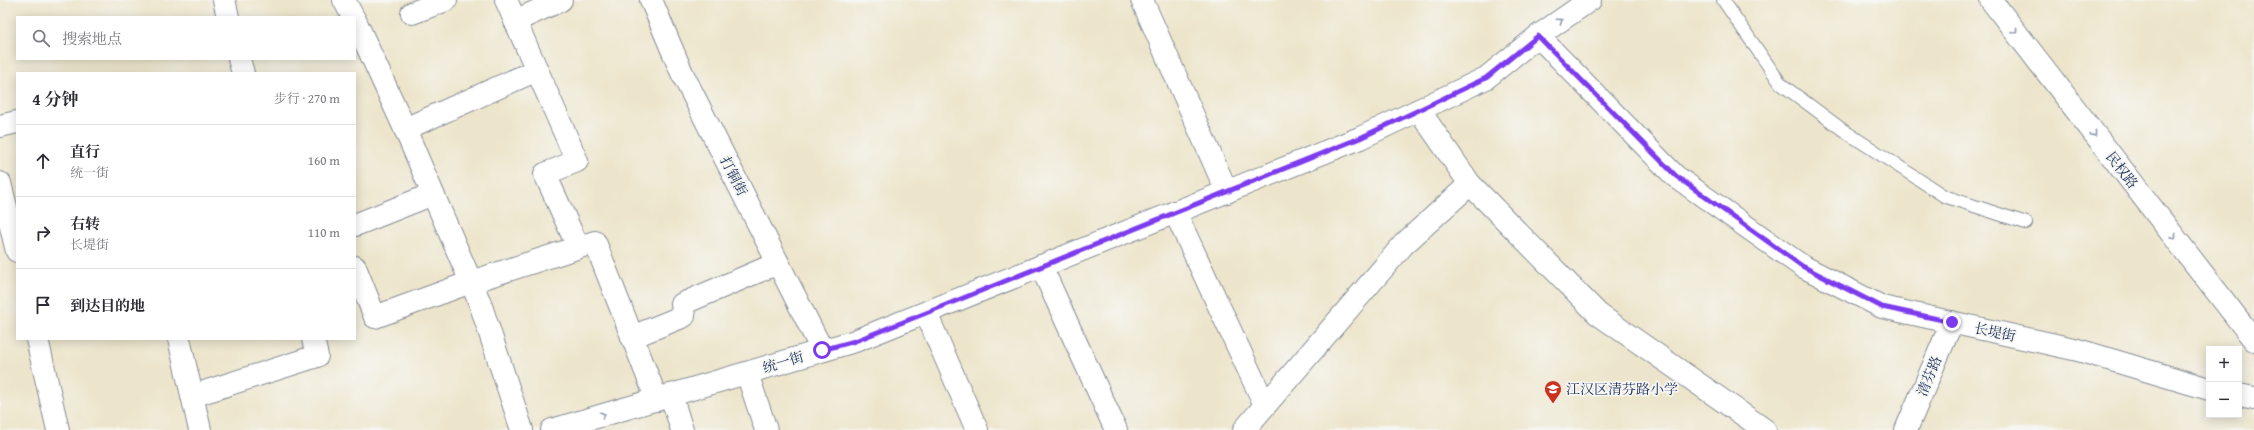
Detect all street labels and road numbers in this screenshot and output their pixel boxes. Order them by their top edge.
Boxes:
street label: 民权路 [2101,147,2143,193]
street label: 打铜街 [716,153,752,199]
street label: 长堤街 [1972,318,2018,346]
street label: 统一街 [760,346,806,378]
street label: 清芬路 [1912,353,1946,399]

